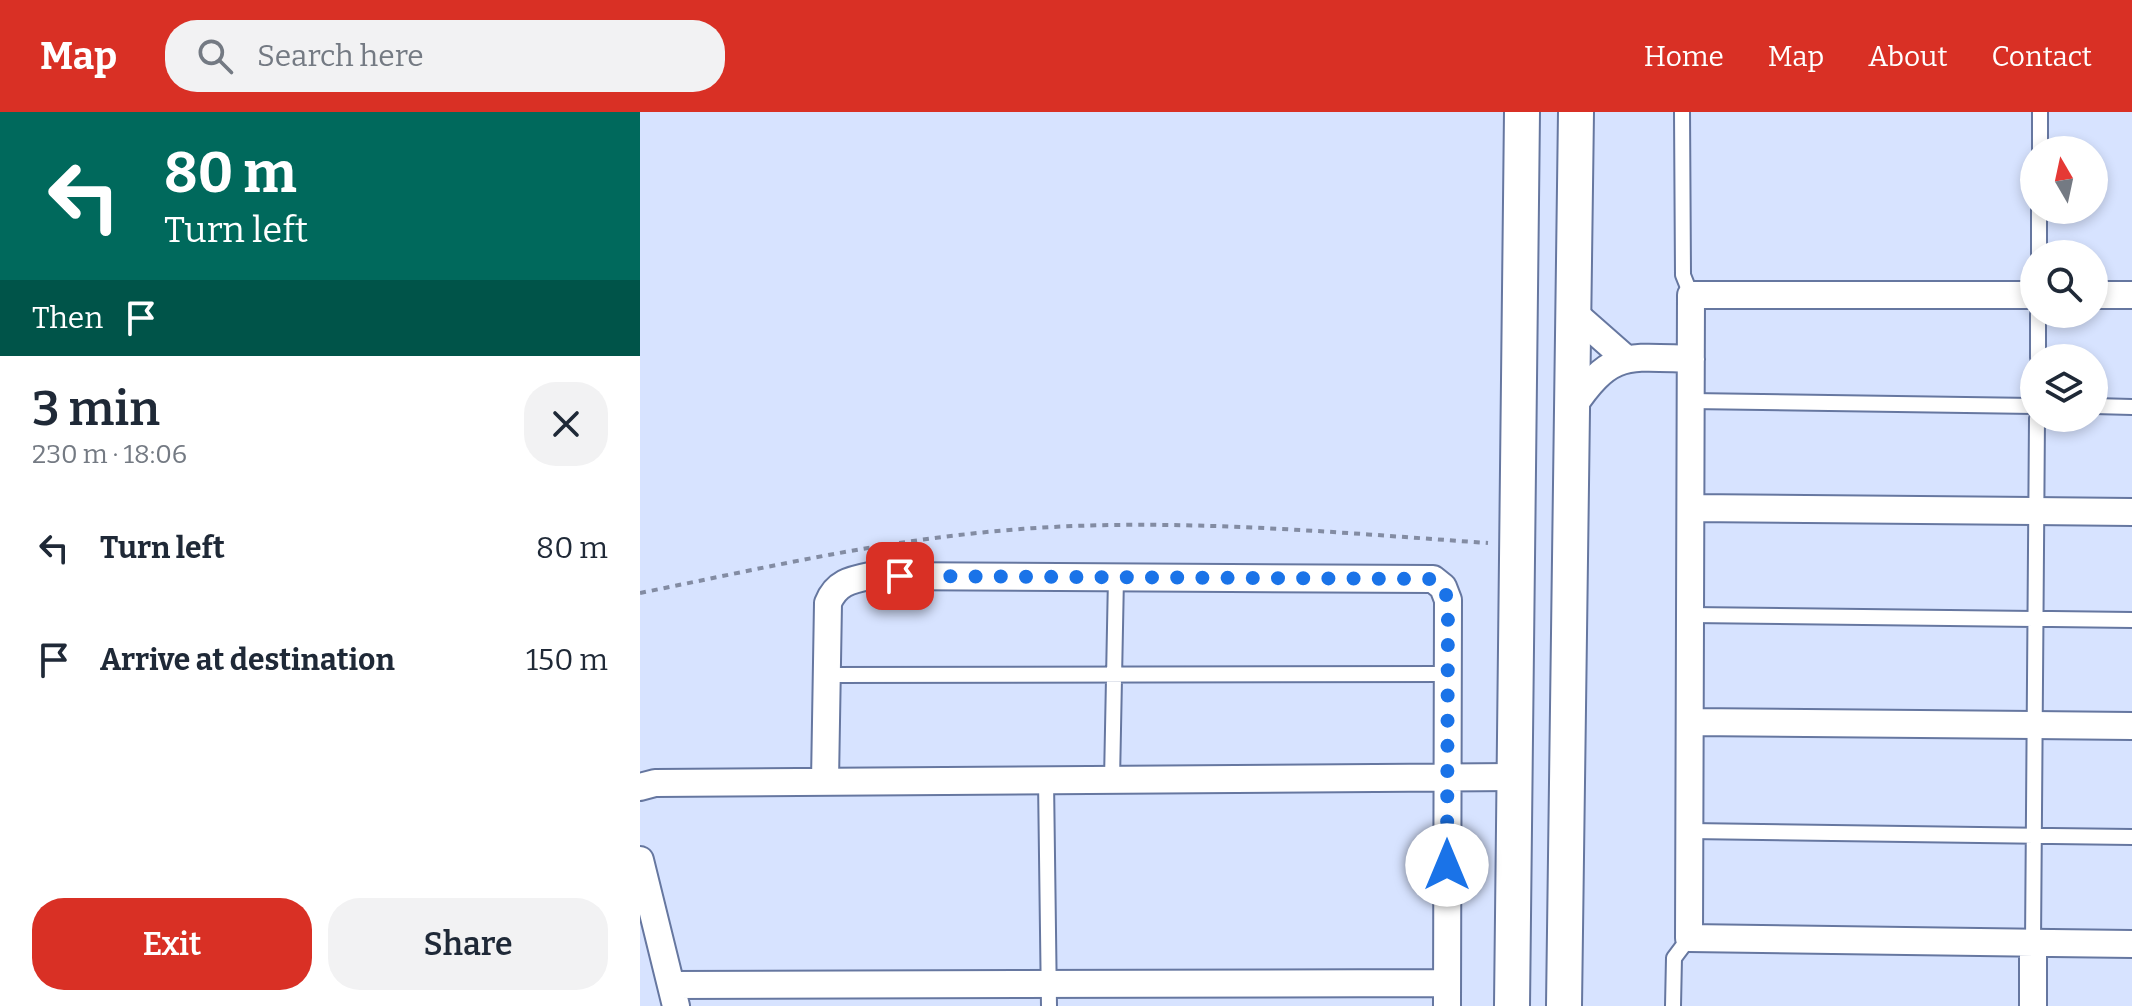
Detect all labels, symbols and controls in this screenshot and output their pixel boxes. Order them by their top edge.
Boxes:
search box [165,20,725,92]
text: Map [40,33,117,79]
icon: search [193,34,237,78]
text: Search here [257,38,424,74]
text: Home [1644,40,1724,73]
text: Map [1768,40,1824,73]
text: About [1868,40,1948,73]
text: Contact [1992,40,2092,73]
north arrow [2020,136,2108,224]
map controls [2020,136,2108,432]
text: 80 m [164,140,297,207]
icon: left [32,144,136,248]
text: Turn left [164,208,308,252]
button: search [2020,240,2108,328]
icon: arrive [119,296,163,340]
text: Then [32,300,103,336]
button: layers [2020,344,2108,432]
text: 3 min [32,380,160,438]
button: close [524,382,608,466]
text: 230 m · 18:06 [32,439,187,470]
icon: left [32,526,76,570]
text: Turn left [100,530,225,566]
text: 80 m [536,530,608,566]
pin [866,542,934,610]
icon: arrive [878,554,922,598]
icon: arrive [32,638,76,682]
text: Arrive at destination [100,642,395,678]
text: 150 m [526,642,608,678]
position arrow [1405,823,1489,907]
button: Exit [32,898,312,990]
button: Share [328,898,608,990]

